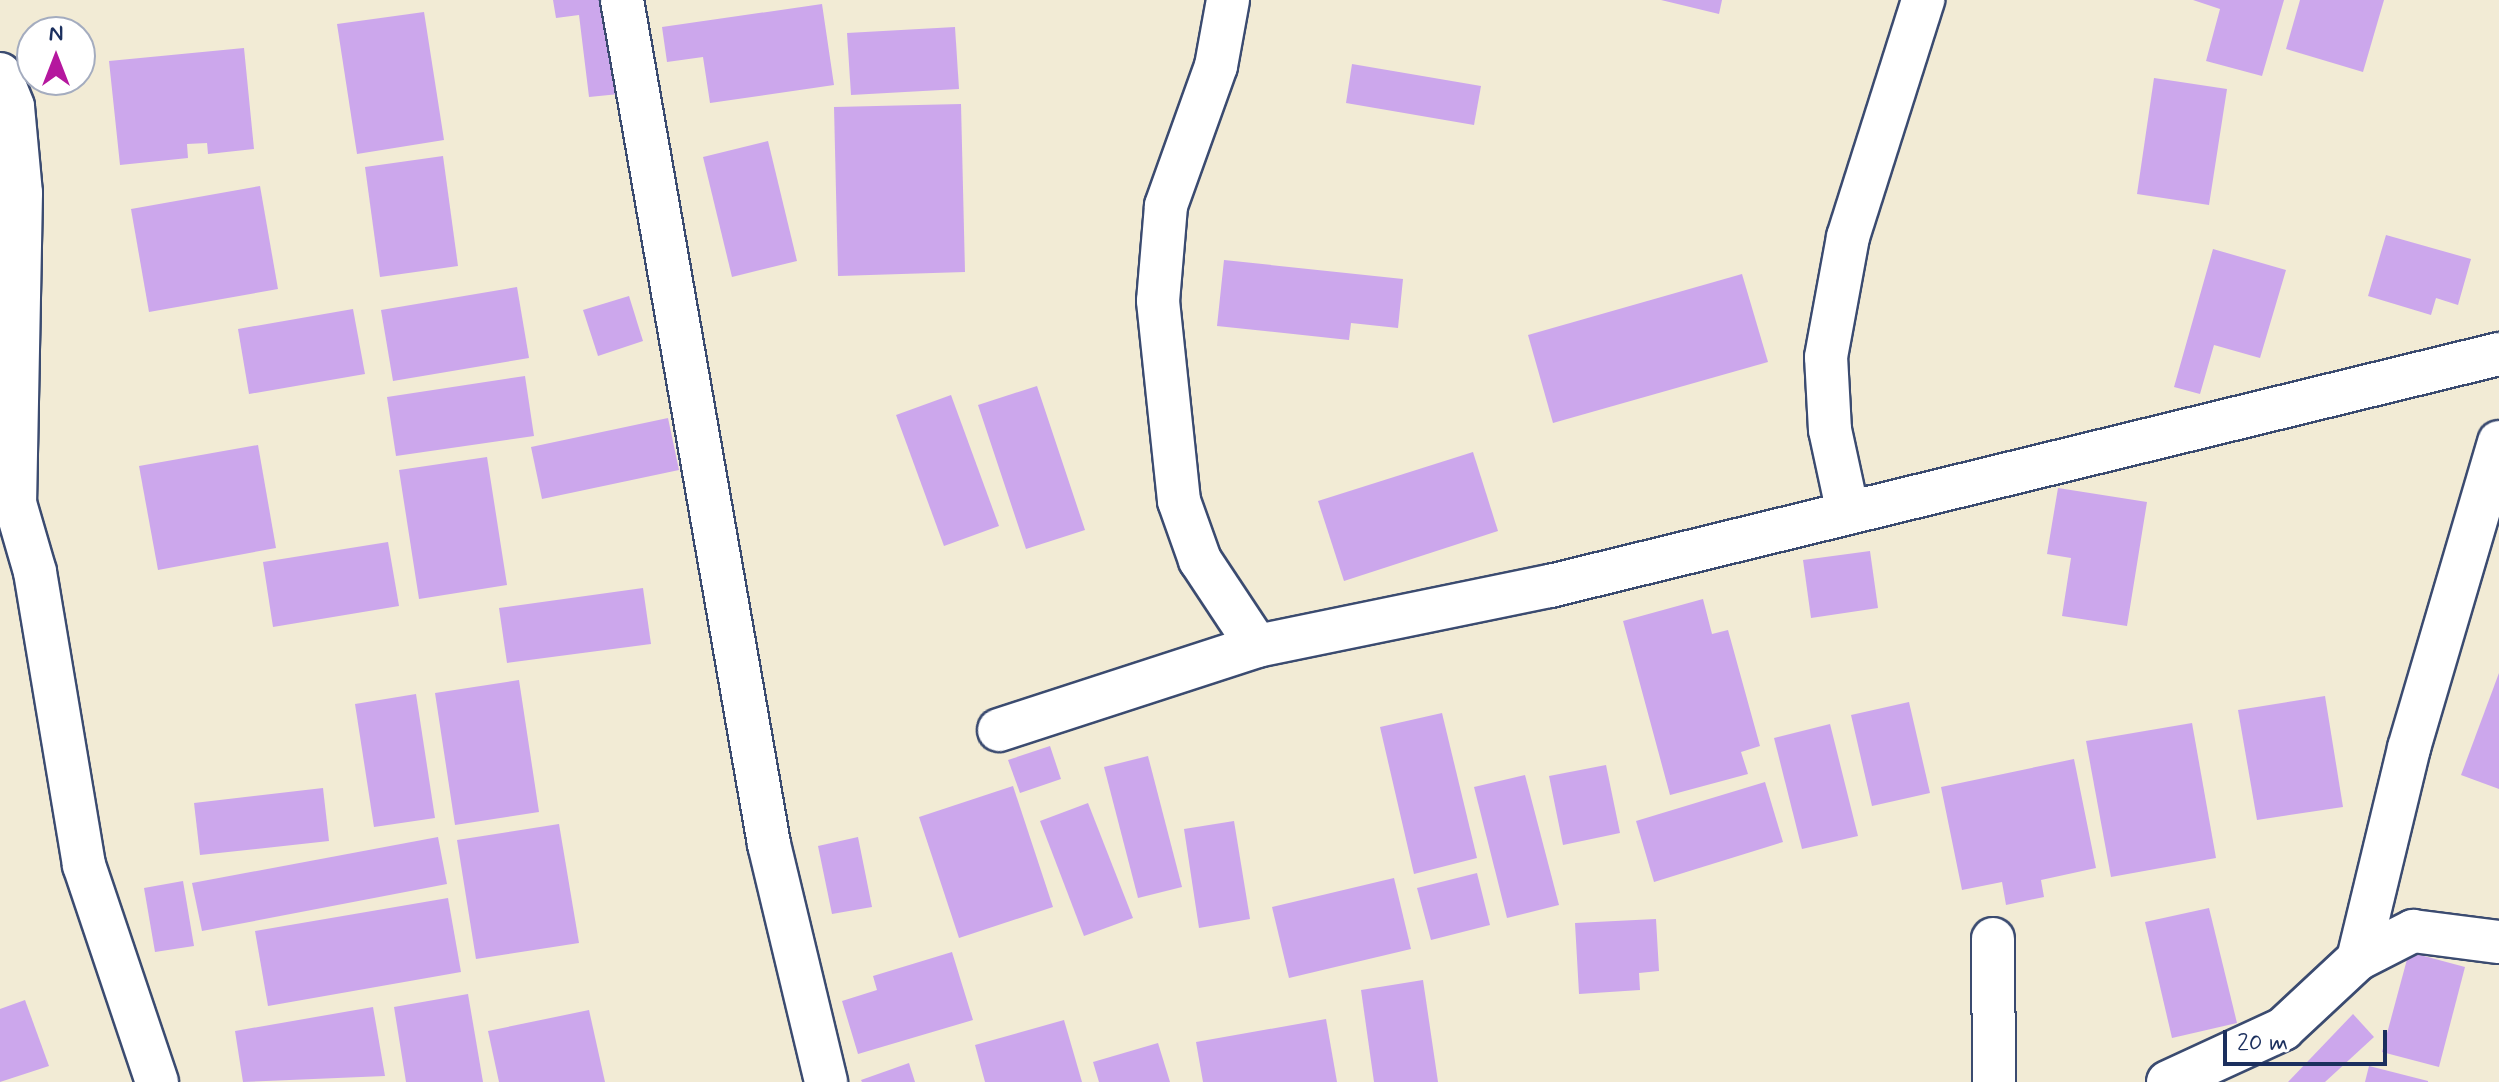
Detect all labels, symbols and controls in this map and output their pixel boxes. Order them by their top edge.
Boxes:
north arrow [16,16,96,96]
text: N [49,20,63,48]
scale bar [2227,1014,2391,1064]
text: 20 m [2237,1028,2288,1059]

